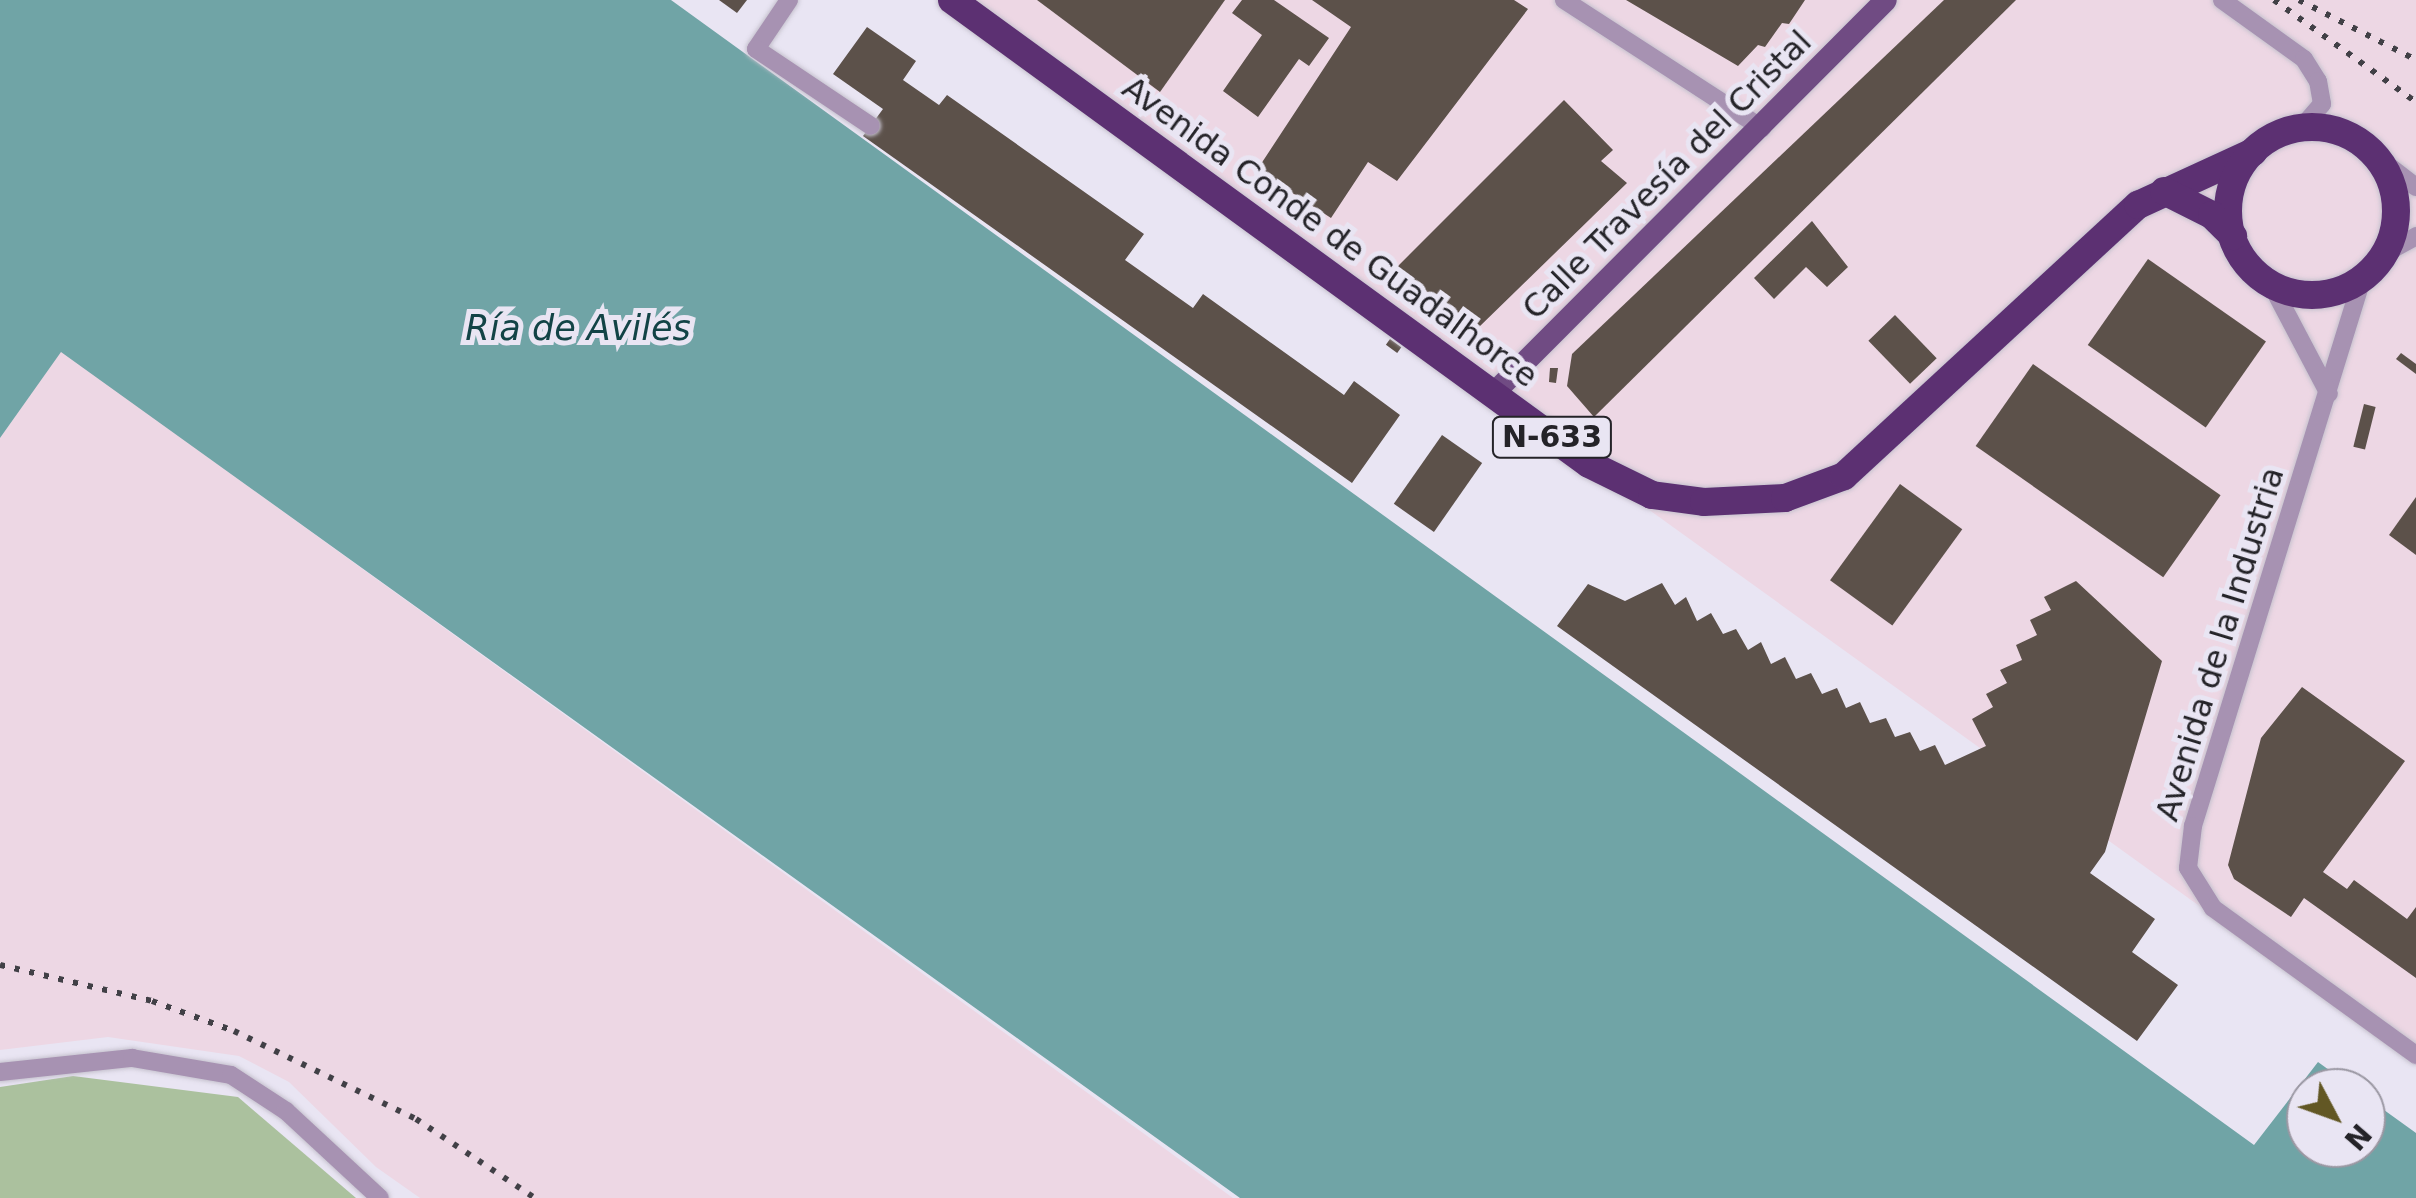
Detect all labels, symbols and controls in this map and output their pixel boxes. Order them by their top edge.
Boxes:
street label: Calle Travesía del Cristal [1515,23,1819,327]
street label: Avenida Conde de Guadalhorce [1115,68,1545,396]
water label: Ría de Avilés [465,307,691,349]
road number: N-633 [1490,412,1614,462]
street label: Avenida de la Industria [2148,462,2292,826]
north arrow [2286,1068,2386,1168]
text: N [2337,1117,2378,1156]

